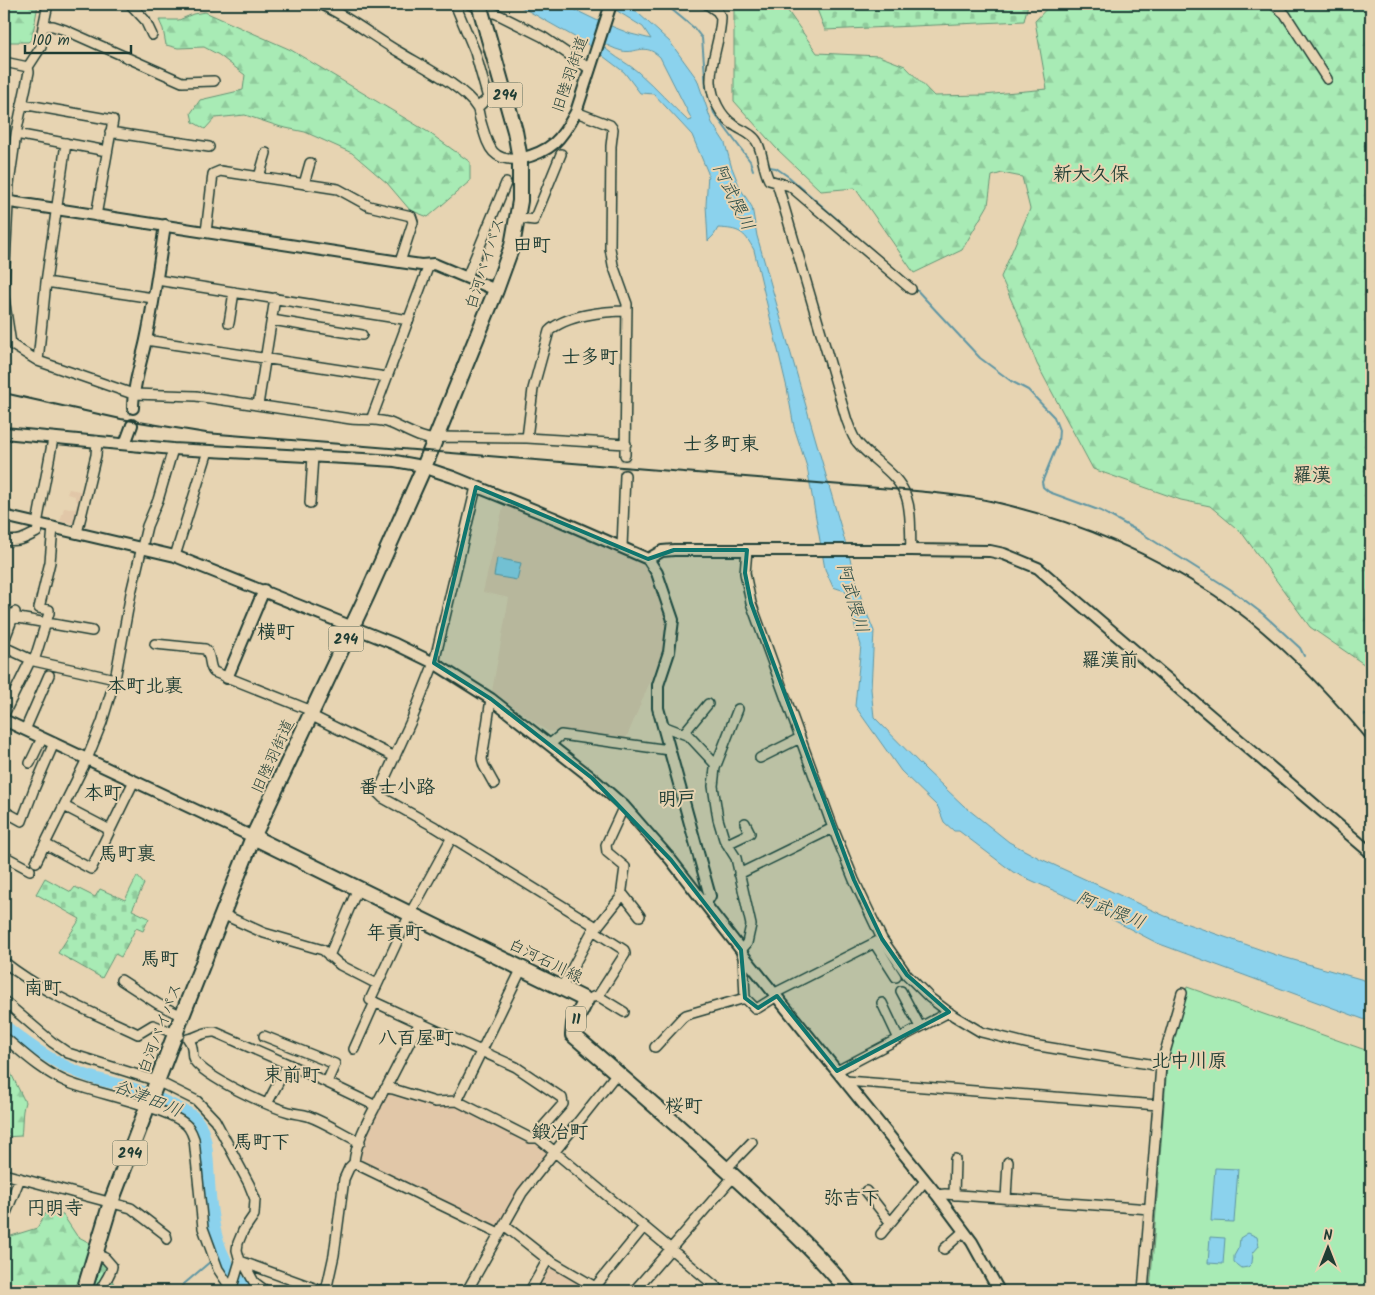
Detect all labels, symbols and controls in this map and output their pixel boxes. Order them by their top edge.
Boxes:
scale bar [25,22,131,54]
text: 100 m [32,29,70,53]
street label: 旧陸羽街道 [546,33,595,116]
road number: 294 [488,82,522,108]
water label: 阿武隈川 [704,159,761,236]
district label: 新大久保 [1053,160,1129,190]
street label: 白河バイパス [459,214,512,313]
district label: 田町 [513,231,551,261]
district label: 士多町 [561,343,619,373]
district label: 士多町東 [683,430,759,460]
district label: 羅漢 [1293,461,1331,491]
water label: 阿武隈川 [828,560,875,637]
district label: 横町 [257,618,295,648]
road number: 294 [328,626,364,652]
district label: 羅漢前 [1081,646,1139,676]
district label: 本町北裏 [107,672,183,702]
street label: 旧陸羽街道 [245,715,302,798]
district label: 番士小路 [359,773,435,803]
district label: 本町 [84,779,122,809]
district label: 明戸 [658,785,696,815]
district label: 馬町裏 [98,840,156,870]
water label: 阿武隈川 [1072,884,1149,938]
district label: 年貢町 [366,919,424,949]
street label: 白河石川線 [504,933,587,990]
district label: 馬町 [141,945,179,975]
district label: 南町 [24,974,62,1004]
street label: 白河バイパス [132,979,189,1078]
road number: 11 [566,1006,586,1032]
district label: 八百屋町 [378,1024,454,1054]
district label: 北中川原 [1151,1047,1227,1077]
district label: 束前町 [263,1061,321,1091]
water label: 谷津田川 [109,1072,186,1126]
district label: 桜町 [665,1092,703,1122]
district label: 鍛冶町 [531,1118,589,1148]
district label: 馬町下 [233,1128,291,1158]
road number: 294 [112,1140,148,1166]
district label: 弥吉下 [823,1184,881,1214]
district label: 円明寺 [26,1194,84,1224]
north arrow [1302,1222,1352,1272]
text: N [1324,1225,1333,1247]

